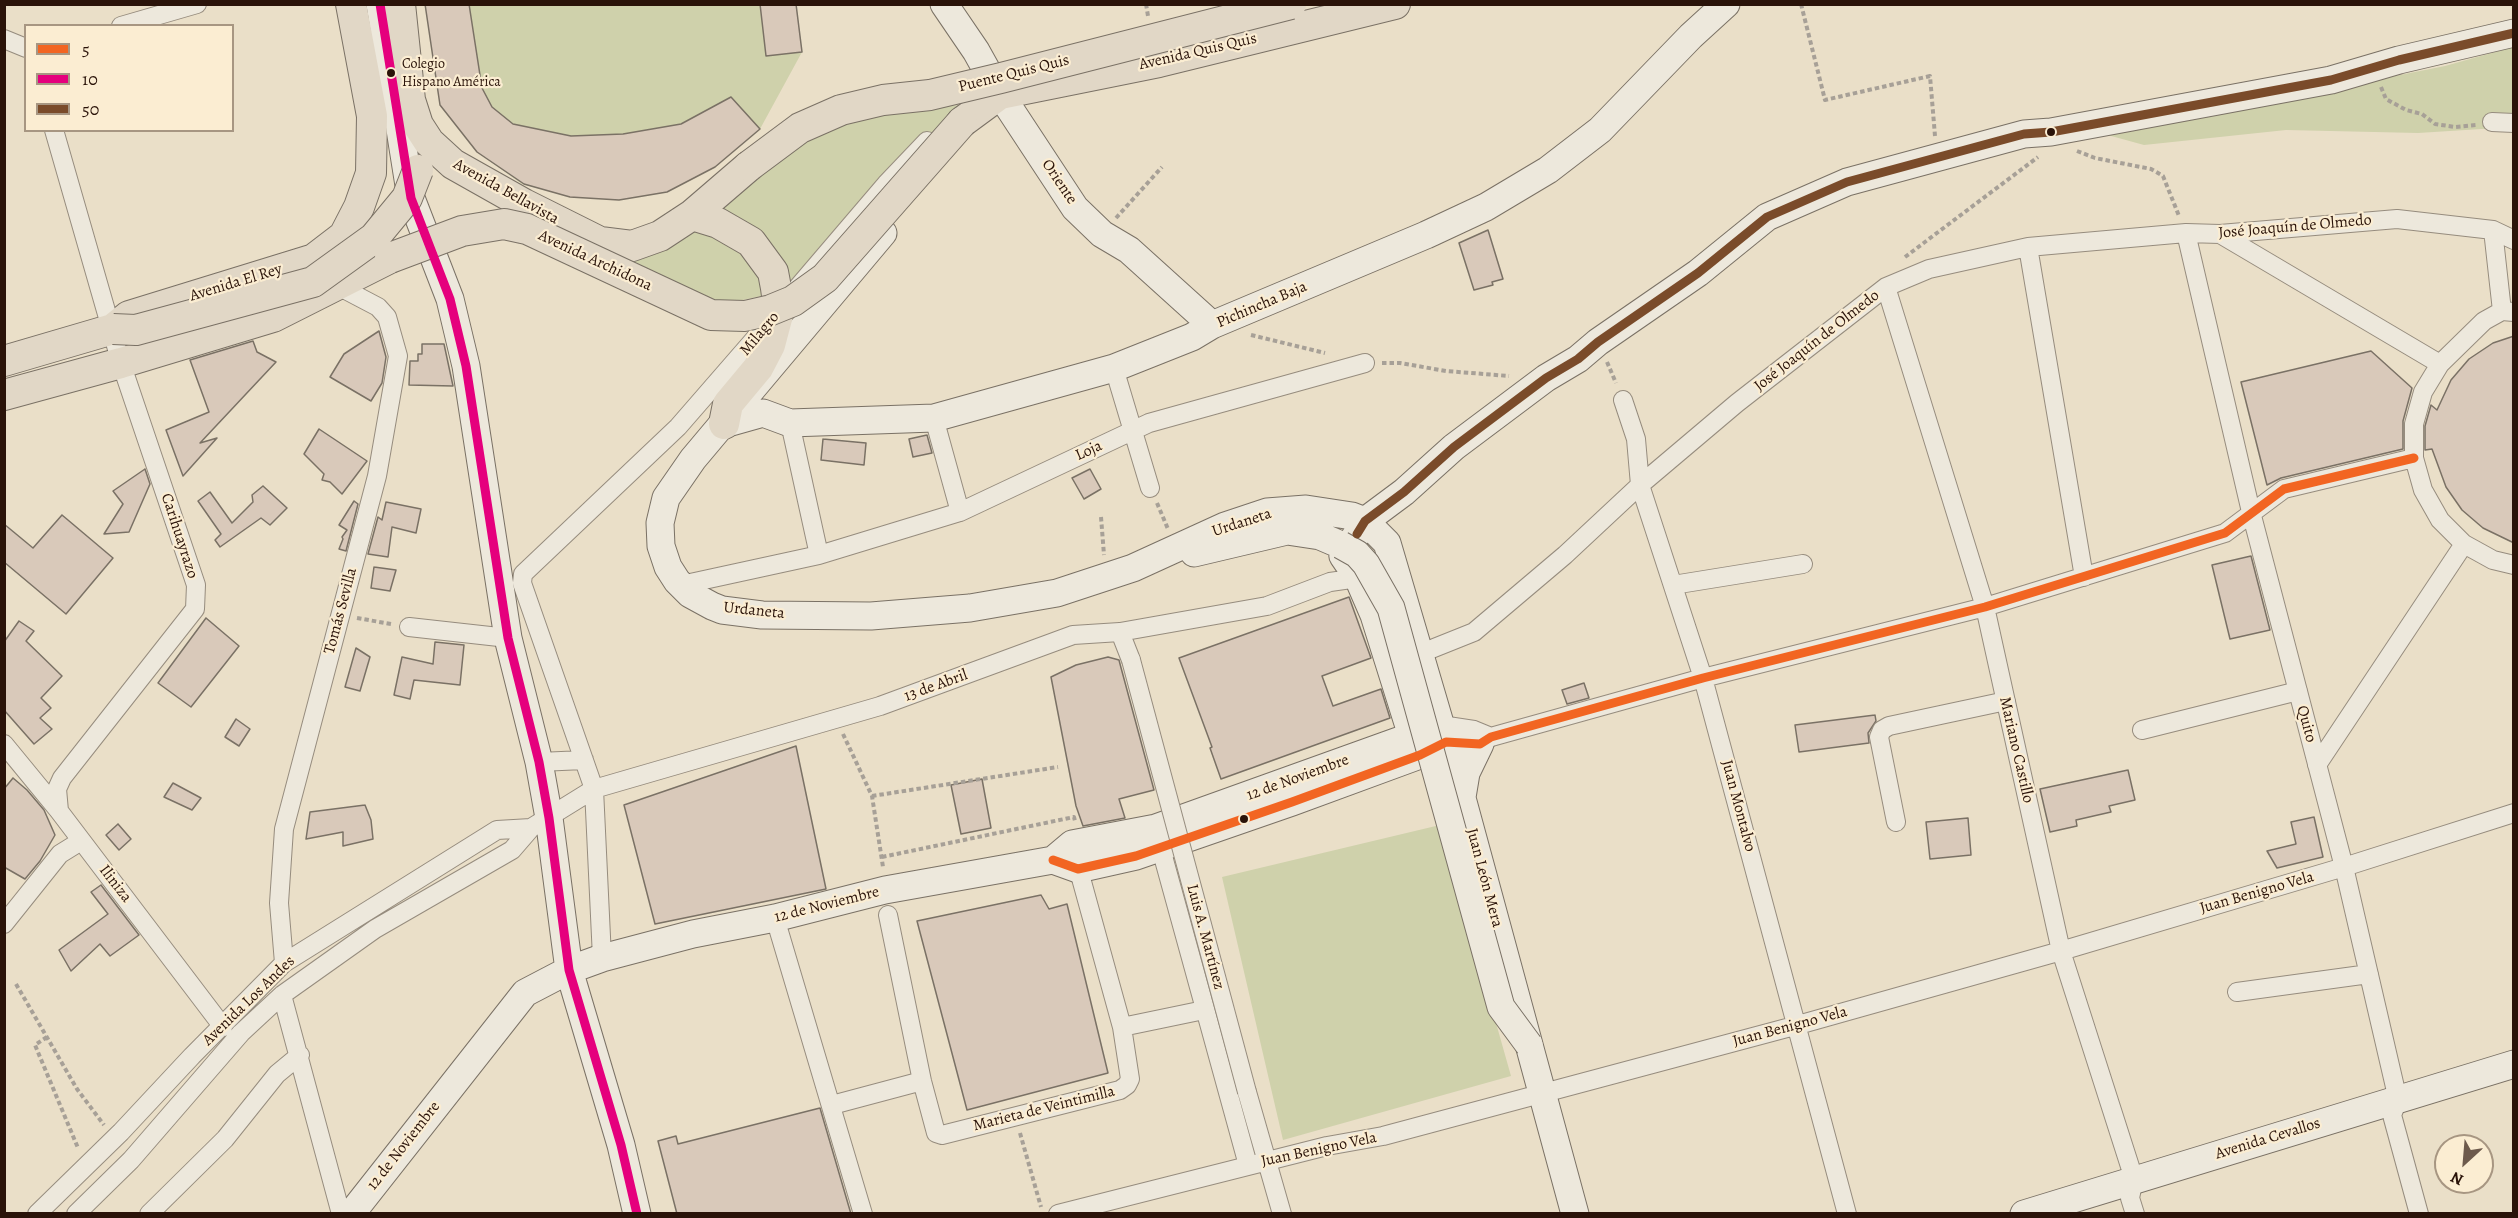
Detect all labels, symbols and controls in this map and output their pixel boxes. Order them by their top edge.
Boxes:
legend [24,24,234,132]
street label: Avenida Quis Quis [1137,29,1259,75]
text: 5 [82,37,90,61]
street label: Puente Quis Quis [957,51,1071,97]
place label: Colegio Hispano América [402,57,501,90]
text: 10 [82,67,98,91]
marker: Colegio Hispano América [385,67,397,79]
text: 50 [82,97,99,121]
unlabelled marker [2045,126,2057,138]
street label: Avenida Bellavista [450,155,562,229]
street label: Oriente [1037,156,1081,208]
street label: José Joaquín de Olmedo [2218,211,2372,243]
street label: Avenida Archidona [535,226,655,296]
street label: Avenida El Rey [187,260,285,306]
street label: Pichincha Baja [1214,277,1310,333]
street label: José Joaquín de Olmedo [1751,286,1883,396]
street label: Milagro [736,308,784,360]
street label: Loja [1073,437,1105,465]
street label: Carihuayrazo [156,491,202,581]
street label: Urdaneta [1210,504,1274,542]
street label: Tomás Sevilla [320,566,362,656]
street label: Urdaneta [723,598,785,624]
street label: 13 de Abril [902,666,970,706]
street label: Mariano Castillo [1994,695,2038,805]
street label: Quito [2292,703,2320,745]
street label: 12 de Noviembre [1244,751,1352,805]
street label: Juan Montalvo [1717,758,1759,854]
unlabelled marker [1238,813,1250,825]
street label: Juan León Mera [1462,826,1506,930]
street label: Iliniza [94,861,136,907]
street label: Juan Benigno Vela [2198,868,2316,918]
street label: Luis A. Martínez [1182,882,1228,992]
street label: 12 de Noviembre [773,883,881,927]
street label: Avenida Los Andes [199,952,299,1050]
street label: Juan Benigno Vela [1731,1003,1849,1051]
street label: Marieta de Veintimilla [971,1082,1117,1136]
street label: 12 de Noviembre [363,1098,445,1194]
street label: Avenida Cevallos [2213,1114,2323,1164]
street label: Juan Benigno Vela [1259,1128,1379,1172]
north arrow [2434,1134,2494,1194]
text: N [2447,1166,2467,1191]

